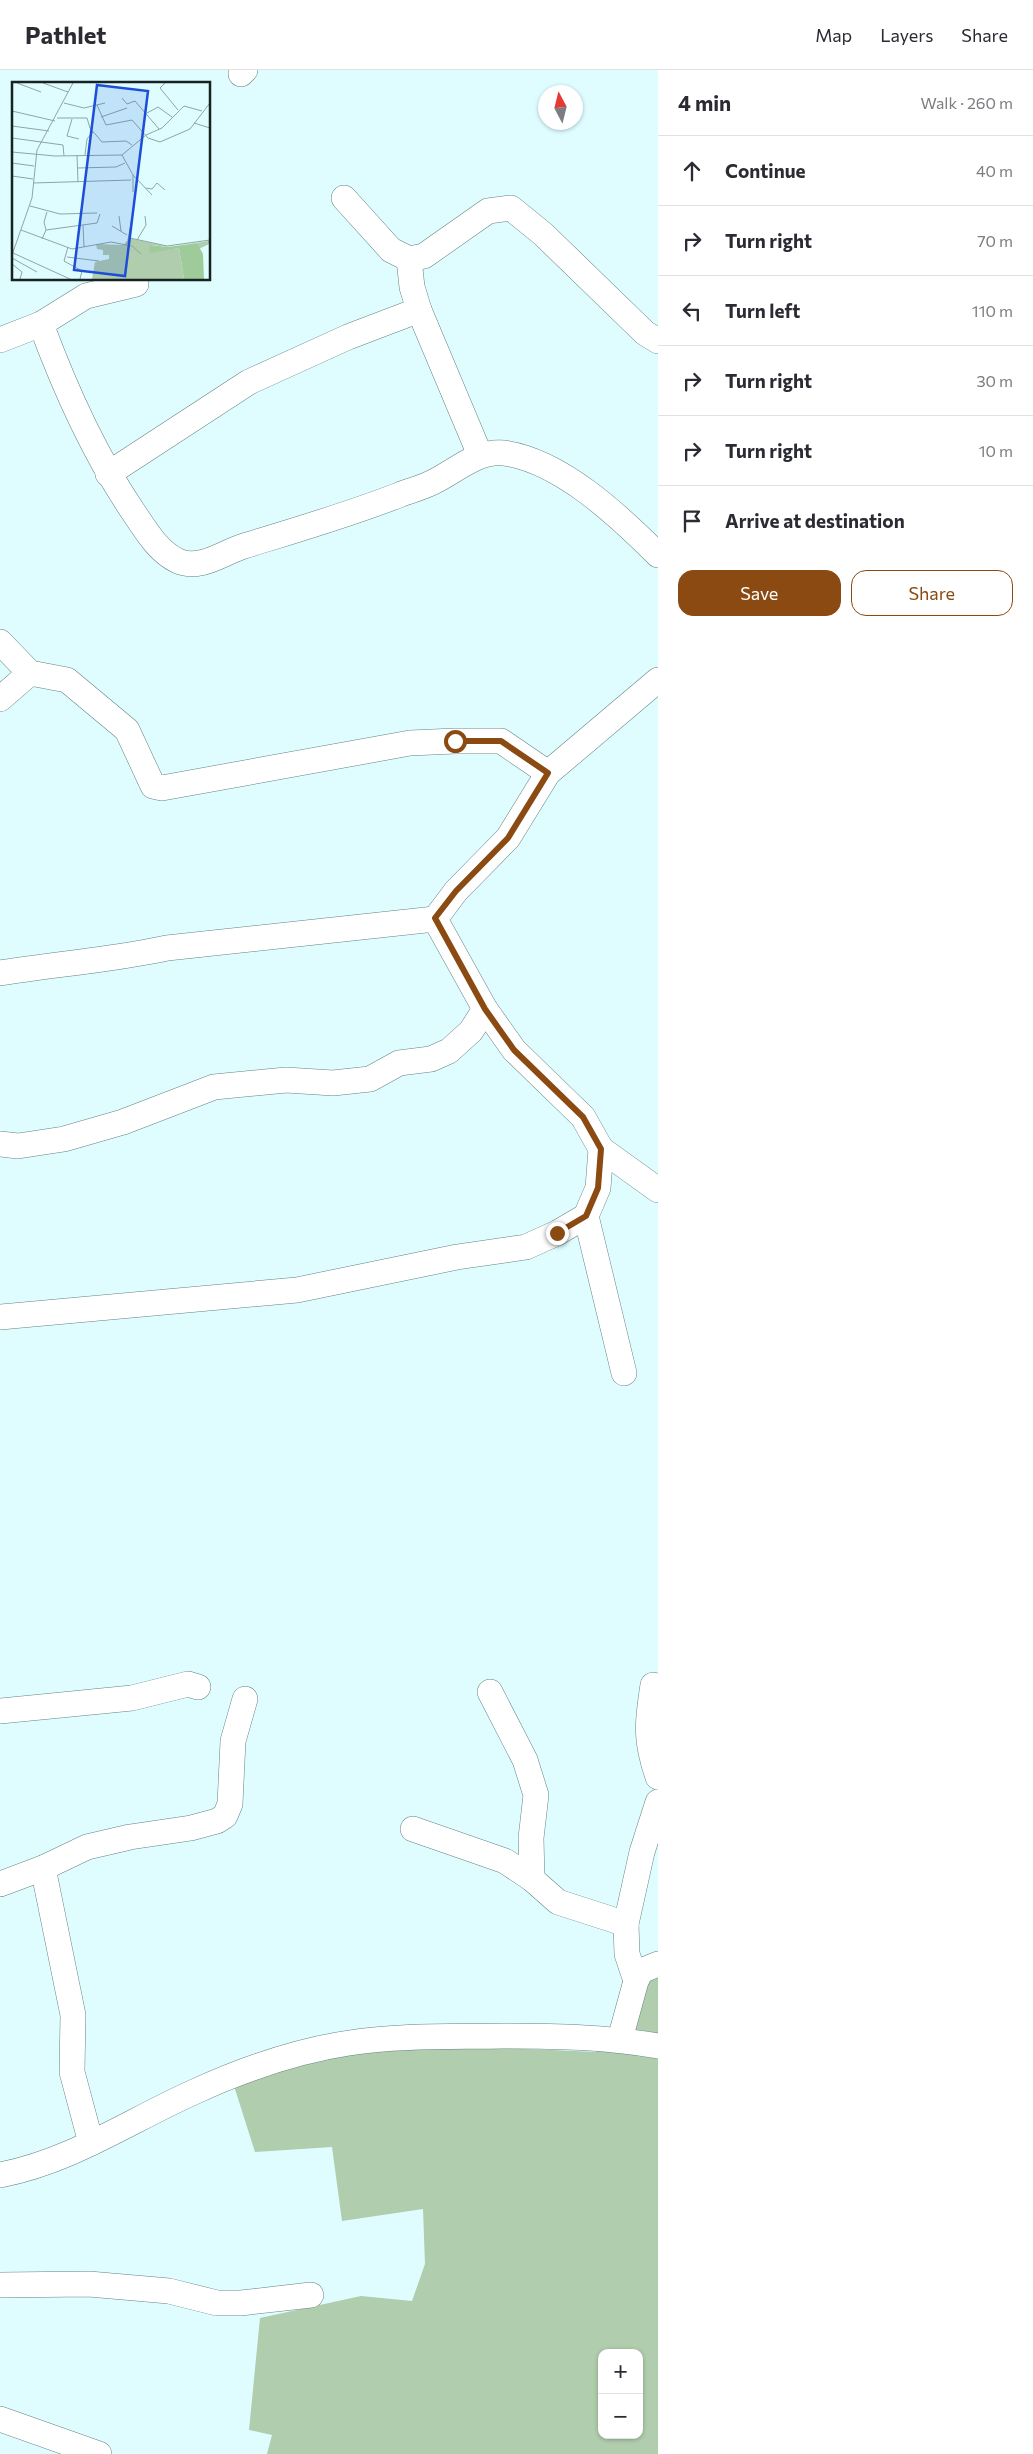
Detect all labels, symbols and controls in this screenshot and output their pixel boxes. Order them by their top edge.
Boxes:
text: Pathlet [25,20,106,49]
text: Map [815,24,852,46]
text: Layers [880,24,933,46]
text: Share [961,24,1008,46]
inset map [12,82,210,280]
north arrow [538,85,583,130]
text: 4 min [678,90,731,115]
text: Walk · 260 m [921,93,1013,112]
icon: ahead [678,157,706,185]
text: Continue [725,159,805,182]
text: 40 m [976,161,1013,180]
icon: right [678,227,706,255]
text: Turn right [725,229,812,252]
text: 70 m [977,231,1013,250]
icon: left [678,297,706,325]
text: Turn left [725,299,800,322]
text: 110 m [972,301,1013,320]
icon: right [678,367,706,395]
text: Turn right [725,369,812,392]
text: 30 m [976,371,1013,390]
icon: right [678,437,706,465]
text: Turn right [725,439,812,462]
text: 10 m [979,441,1013,460]
icon: arrive [678,507,706,535]
text: Arrive at destination [725,509,905,532]
button: Save [678,570,841,616]
button: Share [851,570,1013,616]
route start [444,730,467,753]
route end [546,1222,569,1245]
map controls [598,2349,643,2439]
button: + [598,2349,643,2394]
button: − [598,2394,643,2439]

